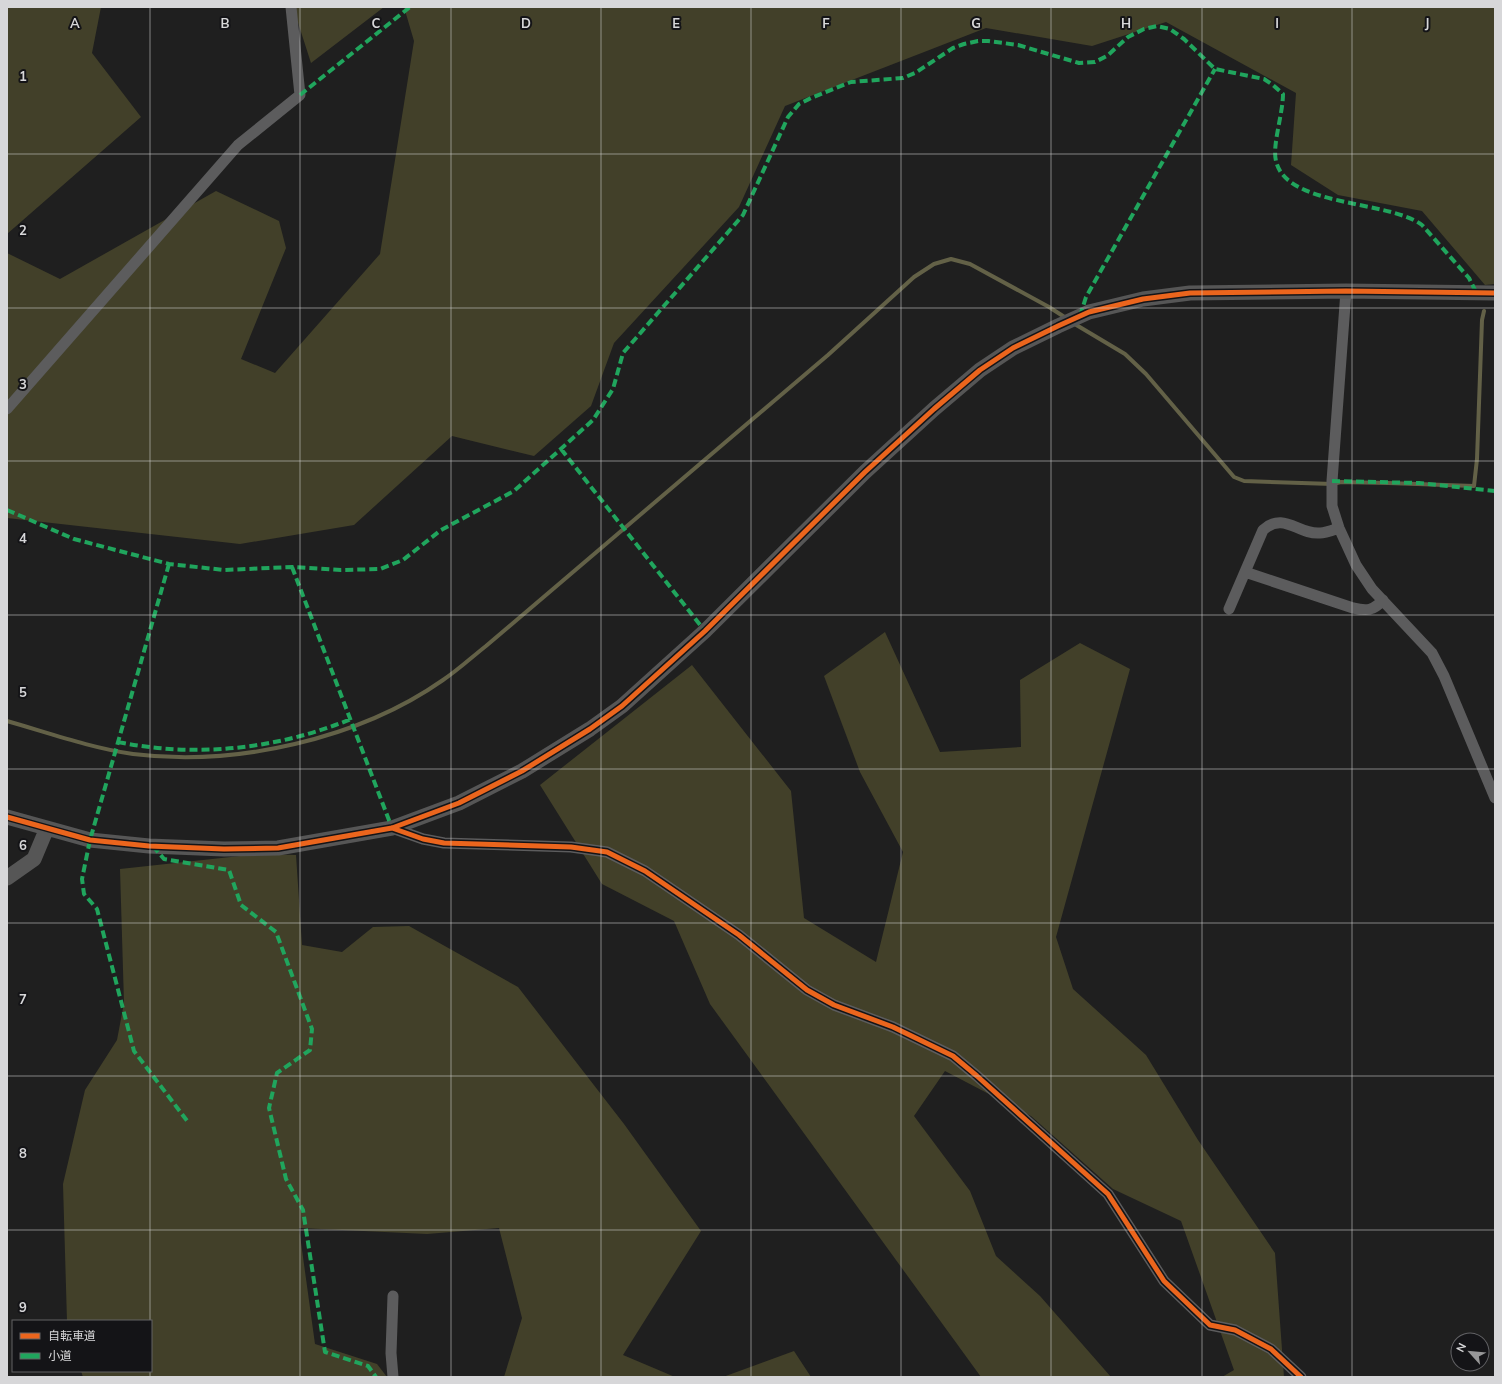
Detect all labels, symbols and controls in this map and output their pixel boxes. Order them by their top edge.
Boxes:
text: A [70,15,80,31]
text: B [221,15,230,31]
text: C [372,15,381,31]
text: D [521,15,531,31]
text: E [672,15,680,31]
text: F [822,15,830,31]
text: G [971,15,981,31]
text: H [1121,15,1131,31]
text: I [1275,15,1279,31]
text: J [1425,15,1429,31]
text: 1 [19,68,27,84]
text: 2 [19,222,27,238]
text: 3 [19,376,27,392]
text: 4 [19,530,27,546]
text: 5 [19,684,27,700]
text: 6 [19,837,27,853]
text: 7 [19,991,27,1007]
text: 8 [19,1145,27,1161]
text: 9 [19,1299,27,1315]
legend [12,1320,152,1372]
text: 自転車道 [48,1328,96,1343]
north arrow [1450,1332,1490,1372]
text: N [1453,1341,1469,1354]
text: 小道 [48,1348,72,1363]

